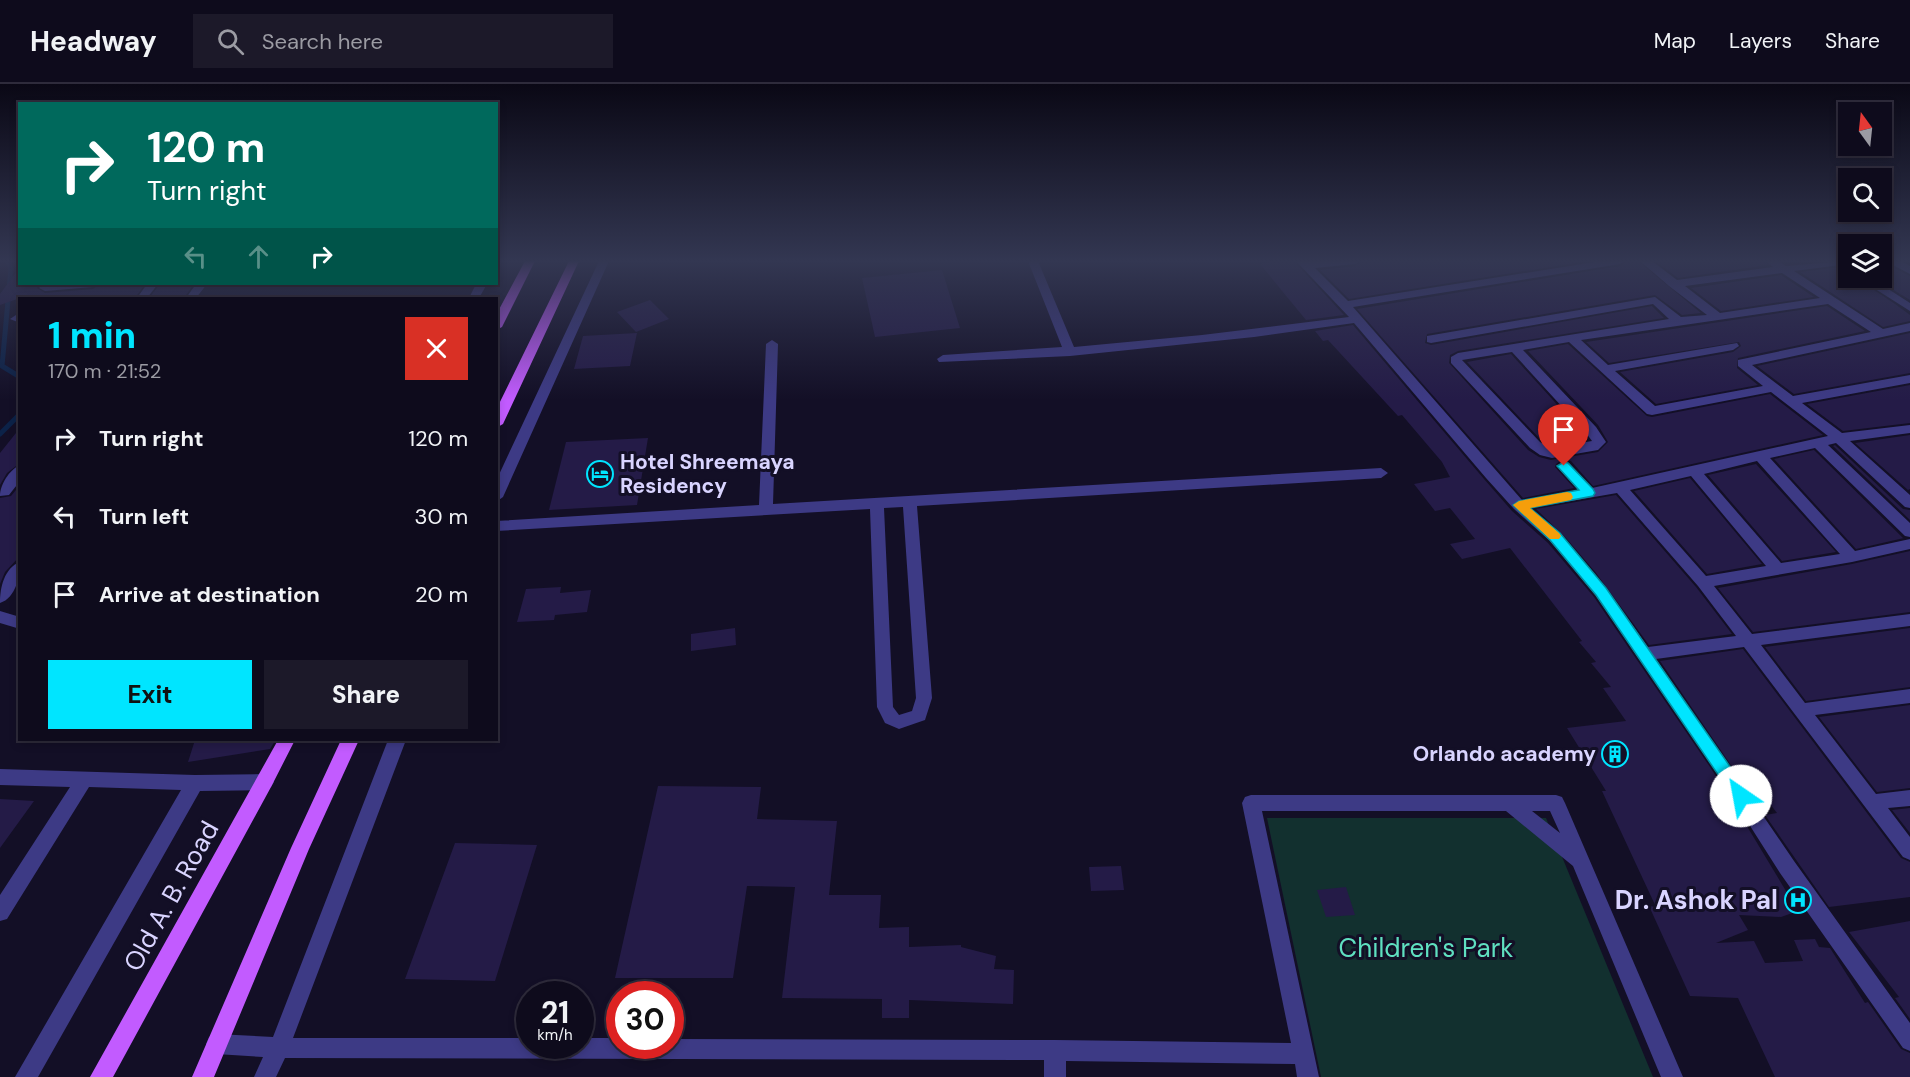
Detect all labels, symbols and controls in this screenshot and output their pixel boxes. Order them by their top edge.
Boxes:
search box [193,14,613,68]
text: Headway [30,23,157,60]
icon: search [214,25,247,58]
text: Search here [262,27,383,56]
text: Map [1654,27,1696,55]
text: Layers [1729,27,1792,55]
text: Share [1825,27,1880,55]
north arrow [1838,102,1892,156]
map controls [1838,102,1892,288]
text: 120 m [147,120,265,175]
icon: right [48,126,126,204]
button: search [1838,168,1892,222]
text: Turn right [147,173,267,208]
button: layers [1838,234,1892,288]
icon: left [179,240,212,273]
icon: ahead [242,240,275,273]
icon: right [305,240,338,273]
text: 1 min [48,312,136,359]
button: close [405,317,468,380]
text: 170 m · 21:52 [48,358,161,384]
pin [1538,404,1589,466]
icon: arrive [1547,413,1580,446]
icon: right [48,422,81,455]
text: Turn right [99,424,204,453]
text: 120 m [408,424,468,453]
place label: Hotel Shreemaya Residency [620,448,795,500]
hotel icon: Hotel Shreemaya Residency [585,459,615,489]
icon: left [48,500,81,533]
text: Turn left [99,502,189,531]
text: 30 m [414,502,468,531]
icon: arrive [48,578,81,611]
text: Arrive at destination [99,580,320,609]
text: 20 m [415,580,468,609]
button: Exit [48,660,252,729]
button: Share [264,660,468,729]
building icon: Orlando academy [1600,739,1630,769]
place label: Orlando academy [1413,740,1596,768]
position arrow [1709,764,1773,828]
street label: Old A. B. Road [116,815,226,977]
place label: Dr. Ashok Pal [1615,883,1778,917]
hospital icon: Dr. Ashok Pal [1783,885,1813,915]
park label: Children's Park [1339,931,1513,965]
speed limit sign: 30 [606,981,684,1059]
text: 21 [541,993,569,1032]
text: km/h [537,1025,573,1045]

